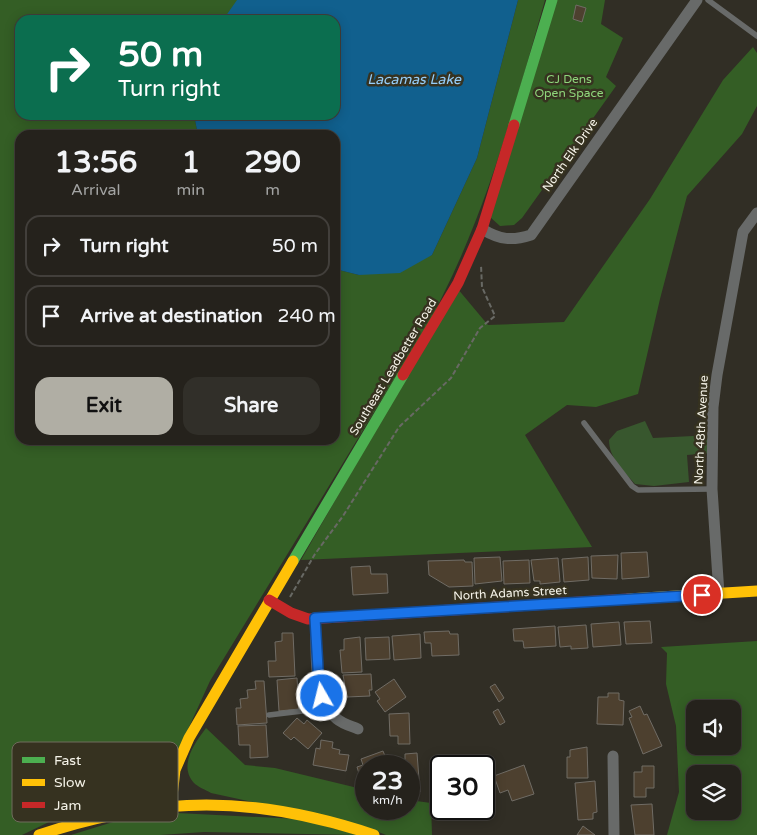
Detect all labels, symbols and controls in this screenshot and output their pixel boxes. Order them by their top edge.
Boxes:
text: 50 m [118,34,203,76]
icon: right [35,35,100,100]
water label: Lacamas Lake [367,71,462,88]
park label: CJ Dens Open Space [534,72,604,100]
text: Turn right [118,76,220,102]
street label: North Elk Drive [540,115,601,194]
text: 13:56 [54,144,137,181]
text: 1 [181,144,200,181]
text: 290 [244,144,301,181]
text: Arrival [71,180,121,200]
text: min [177,180,205,200]
text: m [265,180,280,200]
icon: right [37,232,65,260]
text: Turn right [80,235,168,257]
text: 50 m [272,235,318,257]
street label: Southeast Leadbetter Road [347,296,439,438]
icon: arrive [37,302,65,330]
text: Arrive at destination [80,305,263,327]
text: 240 m [278,305,336,327]
street label: North 48th Avenue [691,375,711,485]
button: Exit [35,377,173,435]
button: Share [183,377,320,435]
pin [681,574,723,616]
icon: arrive [688,581,716,609]
street label: North Adams Street [453,583,568,603]
position arrow [295,669,347,721]
map controls [686,700,741,820]
button: sound [686,700,741,755]
legend [12,742,178,822]
text: Fast [54,752,82,769]
speed limit sign: 30 [430,755,495,820]
button: layers [686,765,741,820]
text: 23 [372,766,403,796]
text: Slow [54,774,86,791]
text: km/h [372,793,403,807]
text: Jam [54,797,81,814]

